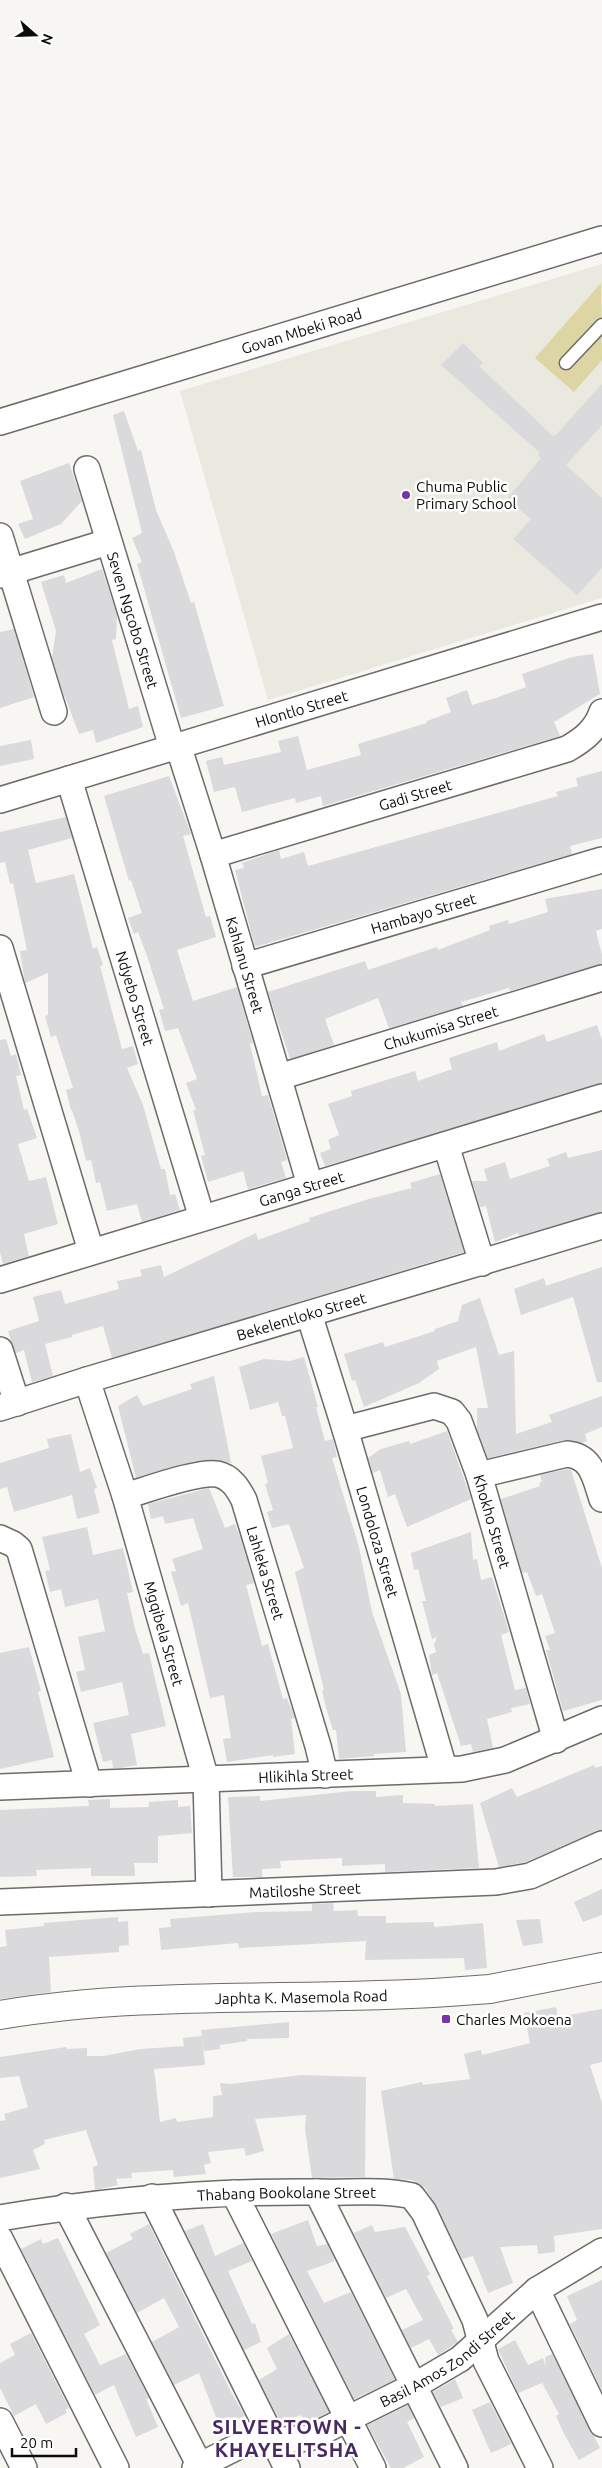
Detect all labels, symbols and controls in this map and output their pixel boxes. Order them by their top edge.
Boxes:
north arrow [10,10,60,60]
text: N [38,32,57,47]
street label: Govan Mbeki Road [239,304,364,357]
place label: Chuma Public Primary School [416,478,517,512]
marker: Chuma Public Primary School [400,489,412,501]
street label: Seven Ngcobo Street [104,550,162,690]
street label: Hlontlo Street [253,686,350,730]
street label: Gadi Street [377,775,454,813]
street label: Hambayo Street [369,889,478,937]
street label: Kahlanu Street [223,915,268,1015]
street label: Ndyebo Street [113,949,158,1048]
street label: Chukumisa Street [381,1002,500,1053]
street label: Ganga Street [257,1167,346,1209]
street label: Bekelentloko Street [234,1289,368,1343]
street label: Khokho Street [471,1472,514,1570]
street label: Londoloza Street [354,1484,402,1599]
street label: Lahleka Street [244,1524,288,1622]
street label: Mgqibela Street [141,1579,187,1688]
street label: Hlikihla Street [258,1765,354,1785]
street label: Matiloshe Street [249,1879,361,1900]
street label: Japhta K. Masemola Road [214,1986,388,2007]
place label: Charles Mokoena [456,2011,572,2028]
marker: Charles Mokoena [440,2013,452,2025]
street label: Thabang Bookolane Street [197,2183,376,2204]
street label: Basil Amos Zondi Street [377,2306,517,2410]
district label: SILVERTOWN - KHAYELITSHA [212,2415,362,2461]
scale bar [12,2426,76,2458]
text: 20 m [20,2434,53,2451]

